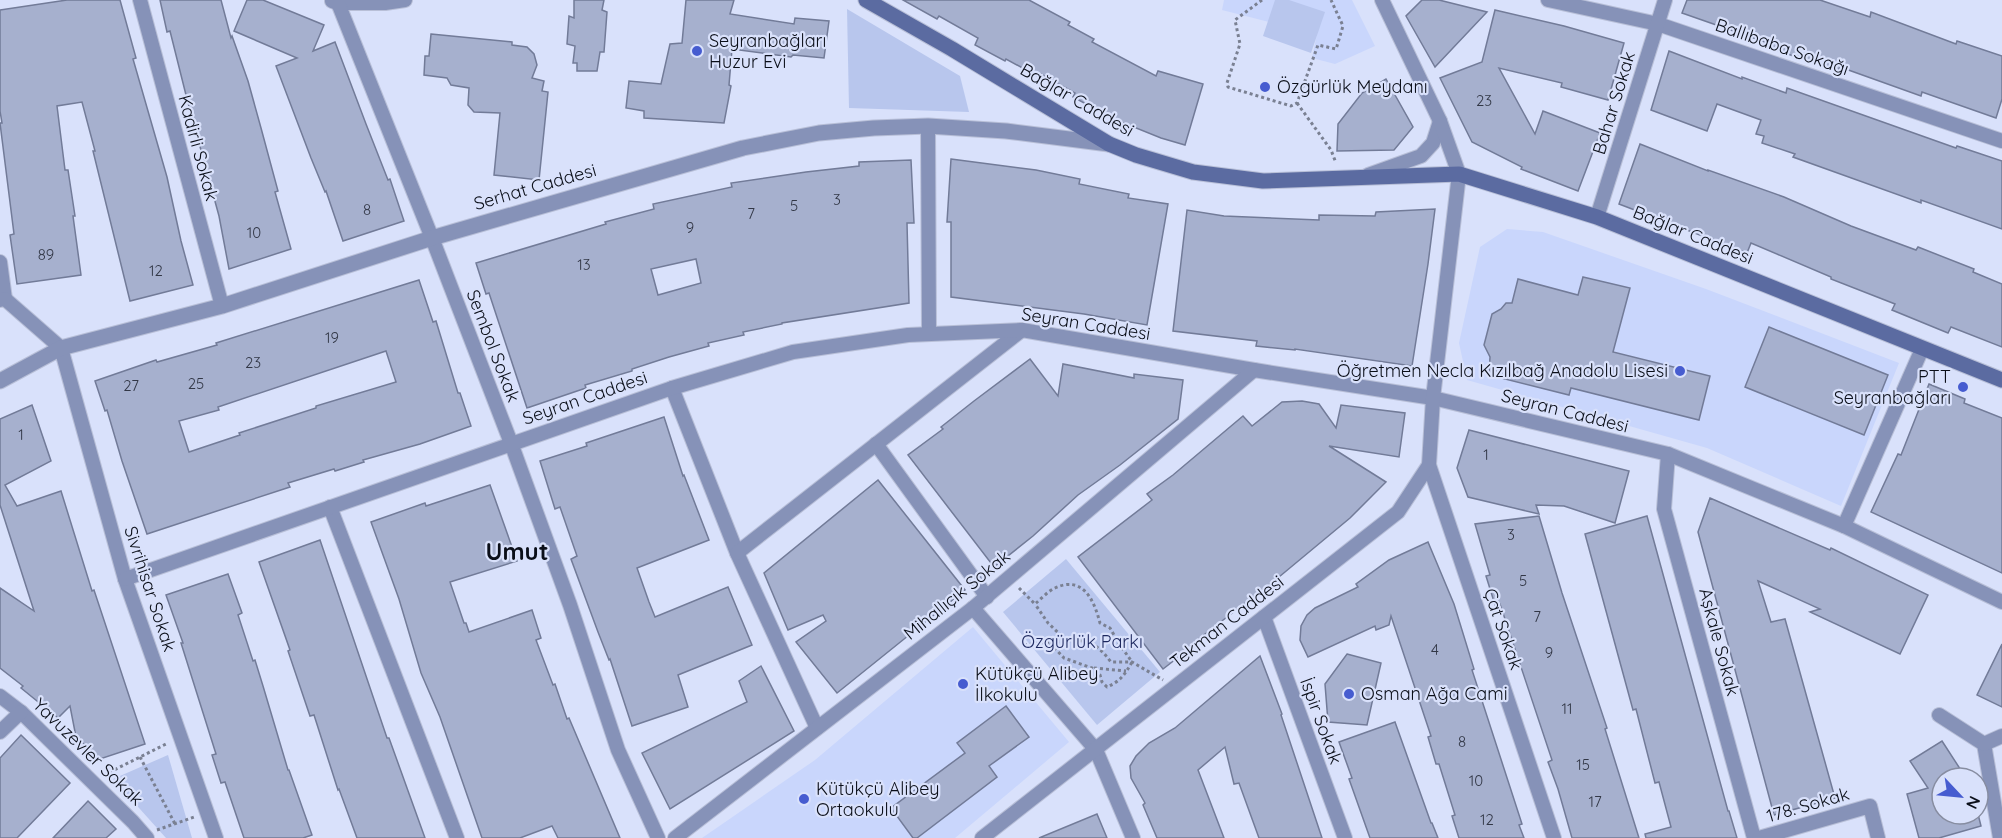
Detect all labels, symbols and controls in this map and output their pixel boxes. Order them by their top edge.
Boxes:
street label: Ballıbaba Sokağı [1712,13,1852,80]
place label: Seyranbağları Huzur Evi [709,29,826,73]
marker: Seyranbağları Huzur Evi [690,44,704,58]
street label: Bahar Sokak [1587,48,1640,157]
street label: Bağlar Caddesi [1016,58,1138,141]
place label: Özgürlük Meydanı [1277,75,1428,98]
marker: Özgürlük Meydanı [1258,80,1272,94]
house number: 23 [1476,91,1492,110]
street label: Kadirli Sokak [173,92,224,203]
street label: Serhat Caddesi [471,158,599,215]
house number: 3 [833,190,841,209]
house number: 5 [790,196,798,215]
house number: 8 [363,200,371,219]
street label: Bağlar Caddesi [1630,200,1757,269]
house number: 7 [747,204,755,223]
house number: 9 [686,218,694,237]
house number: 10 [247,223,261,242]
house number: 89 [38,245,54,264]
house number: 13 [577,255,591,274]
house number: 12 [149,261,163,280]
street label: Sembol Sokak [461,286,525,405]
street label: Seyran Caddesi [1020,302,1152,345]
house number: 19 [325,328,339,347]
house number: 23 [245,353,261,372]
place label: Öğretmen Necla Kızılbağ Anadolu Lisesi [1337,359,1668,382]
marker: Öğretmen Necla Kızılbağ Anadolu Lisesi [1673,364,1687,378]
street label: Seyran Caddesi [519,365,650,430]
place label: PTT Seyranbağları [1834,365,1951,409]
house number: 25 [188,374,204,393]
house number: 27 [123,376,139,395]
marker: PTT Seyranbağları [1956,380,1970,394]
street label: Seyran Caddesi [1499,384,1631,437]
house number: 1 [18,425,24,444]
house number: 1 [1483,445,1489,464]
street label: Sivrihisar Sokak [119,523,182,655]
house number: 3 [1507,525,1515,544]
district label: Umut [486,536,548,566]
street label: Mihallıçık Sokak [899,545,1015,645]
street label: Tekman Caddesi [1165,570,1288,673]
house number: 5 [1519,571,1527,590]
street label: Çat Sokak [1479,585,1528,673]
street label: Aşkale Sokak [1694,585,1745,698]
house number: 7 [1533,607,1541,626]
park label: Özgürlük Parkı [1021,630,1143,653]
house number: 4 [1431,640,1439,659]
house number: 9 [1545,643,1553,662]
place label: Kütükçü Alibey İlkokulu [975,662,1098,706]
street label: İspir Sokak [1295,674,1348,767]
marker: Kütükçü Alibey İlkokulu [956,677,970,691]
place label: Osman Ağa Cami [1361,682,1508,705]
marker: Osman Ağa Cami [1342,687,1356,701]
street label: Yavuzevler Sokak [28,693,149,810]
house number: 11 [1561,699,1573,718]
house number: 8 [1458,732,1466,751]
house number: 15 [1576,755,1590,774]
north arrow [1930,766,1990,826]
house number: 10 [1469,771,1483,790]
place label: Kütükçü Alibey Ortaokulu [816,777,939,821]
street label: 178. Sokak [1764,782,1852,827]
marker: Kütükçü Alibey Ortaokulu [797,792,811,806]
house number: 17 [1588,792,1602,811]
text: N [1962,793,1985,812]
house number: 12 [1480,810,1494,829]

